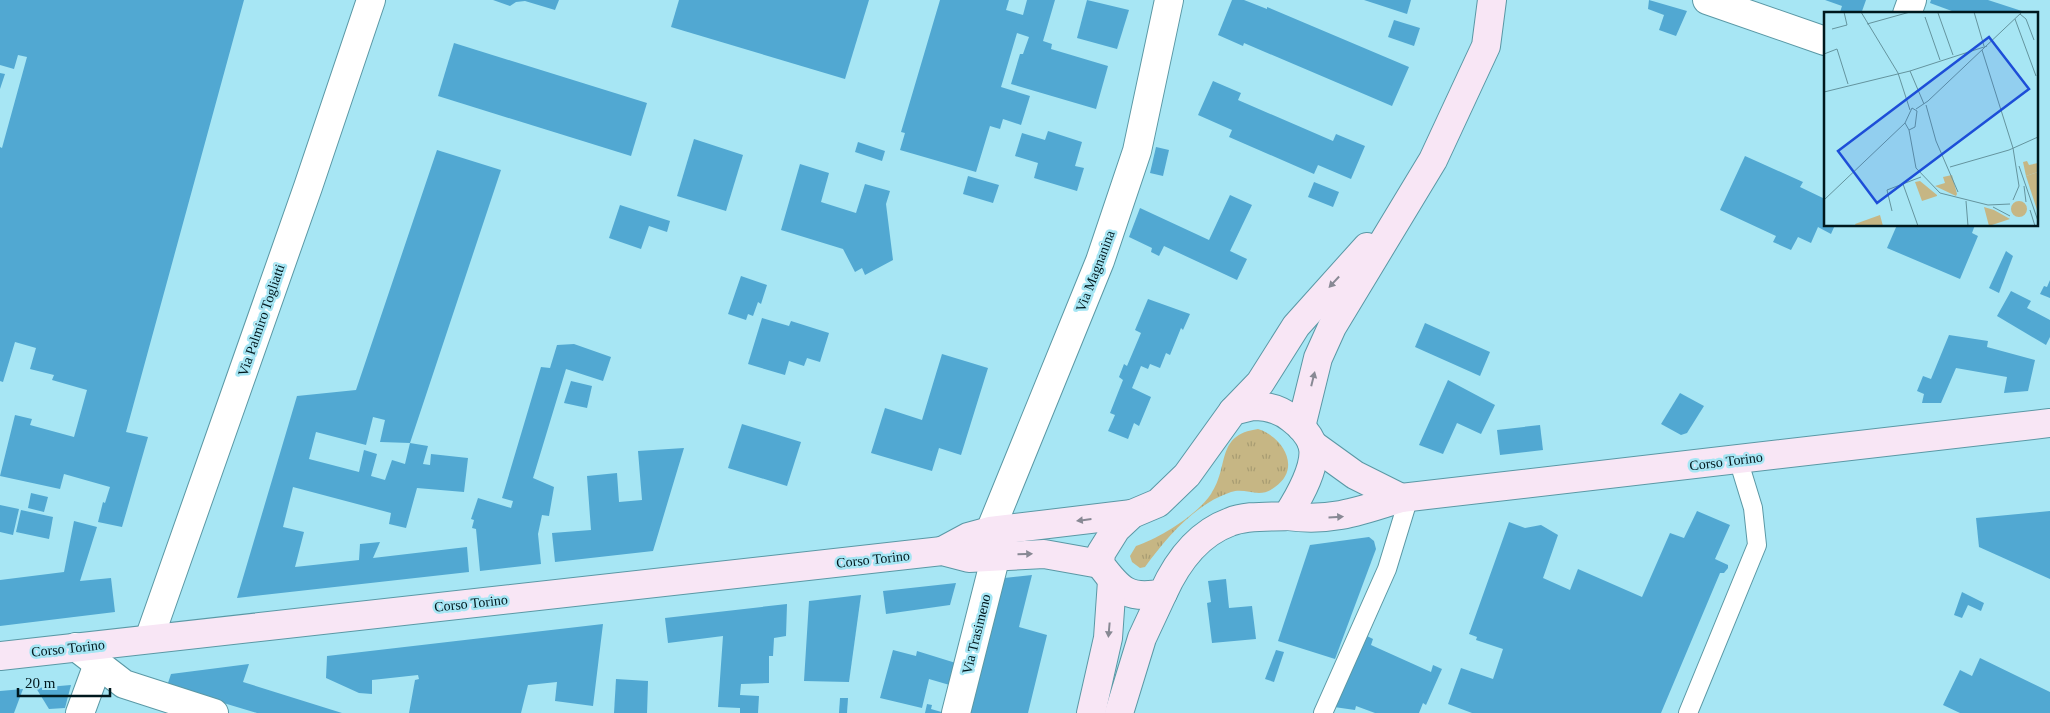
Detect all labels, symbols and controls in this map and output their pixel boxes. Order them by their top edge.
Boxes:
inset map [1824,12,2038,226]
street label: Via Magnanina [1073,228,1118,314]
street label: Via Palmiro Togliatti [235,262,288,378]
one-way arrow [1328,275,1340,287]
one-way arrow [1309,372,1317,387]
street label: Corso Torino [1689,450,1764,473]
one-way arrow [1328,512,1344,520]
one-way arrow [1075,516,1091,524]
street label: Corso Torino [836,548,911,571]
one-way arrow [1017,550,1033,558]
street label: Corso Torino [434,592,509,615]
street label: Via Trasimeno [959,593,994,676]
one-way arrow [1104,622,1112,638]
street label: Corso Torino [31,637,106,660]
scale bar [18,666,110,698]
text: 20 m [25,675,56,691]

